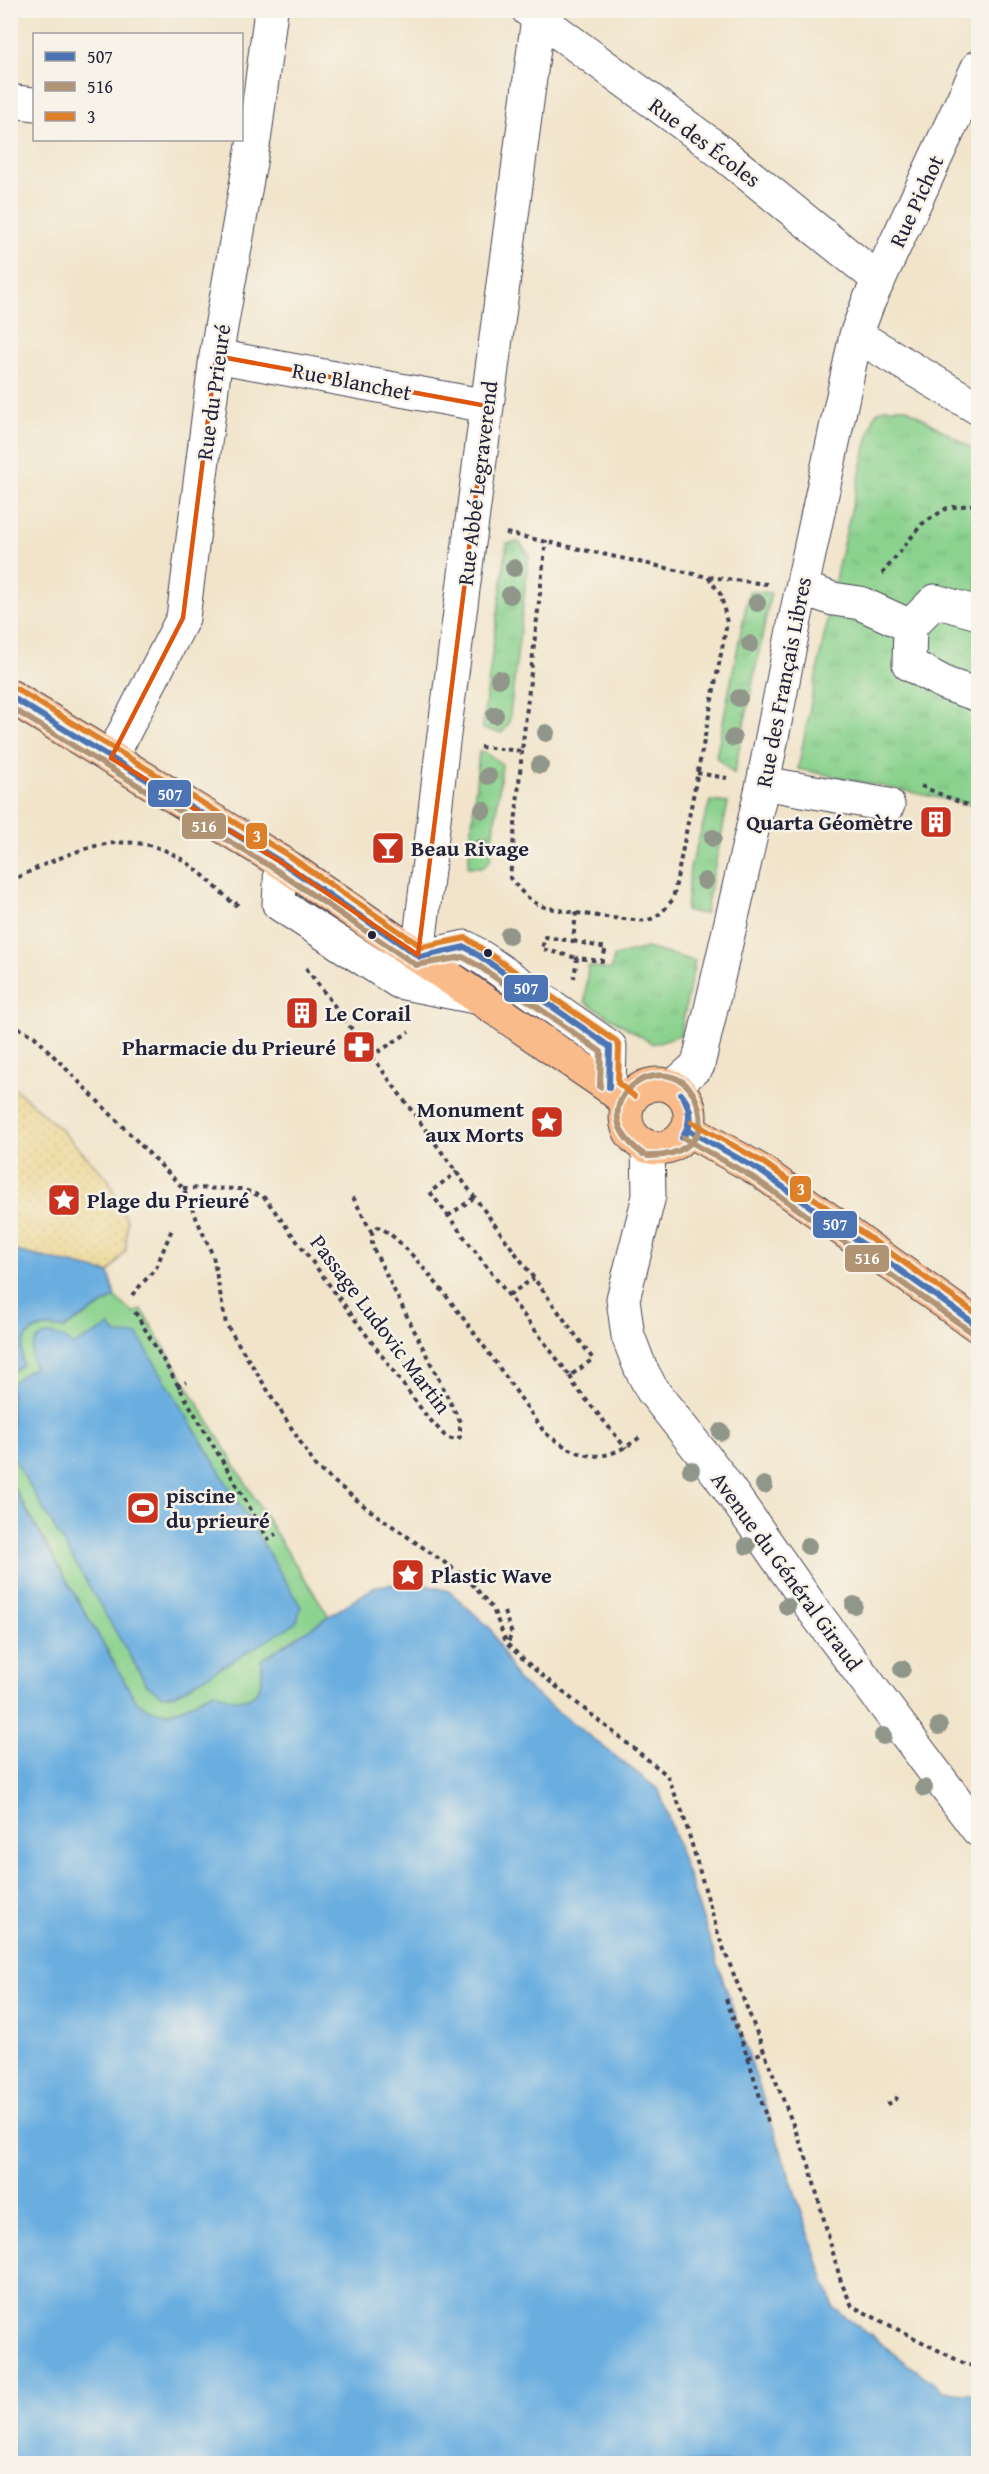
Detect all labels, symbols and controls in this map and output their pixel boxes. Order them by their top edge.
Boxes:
legend [33,33,243,141]
text: 507 [87,43,113,70]
text: 516 [87,73,113,100]
street label: Rue des Écoles [642,89,768,195]
text: 3 [87,103,96,130]
street label: Rue Pichot [881,149,951,252]
street label: Rue du Prieuré [188,322,238,462]
street label: Rue Blanchet [290,354,415,408]
street label: Rue Abbé Legraverend [449,379,505,587]
street label: Rue des Français Libres [747,574,819,790]
line badge: 507 [147,779,192,808]
text: 507 [158,782,182,806]
building icon: Quarta Géomètre [918,804,954,840]
place label: Quarta Géomètre [746,806,913,838]
line badge: 516 [181,812,227,840]
text: 516 [192,814,216,838]
line badge: 3 [245,822,268,850]
text: 3 [253,824,261,848]
bar icon: Beau Rivage [370,830,406,866]
place label: Beau Rivage [411,832,529,864]
unlabelled marker [366,929,378,941]
unlabelled marker [482,947,494,959]
line badge: 507 [503,974,549,1003]
text: 507 [514,976,538,1000]
building icon: Le Corail [284,995,320,1031]
place label: Le Corail [325,997,411,1029]
pharmacy icon: Pharmacie du Prieuré [341,1029,377,1065]
place label: Pharmacie du Prieuré [122,1031,336,1063]
place label: Monument aux Morts [417,1093,525,1150]
place icon: Monument aux Morts [529,1104,565,1140]
line badge: 3 [789,1175,812,1203]
text: 3 [797,1177,805,1201]
place icon: Plage du Prieuré [46,1182,82,1218]
place label: Plage du Prieuré [87,1184,249,1216]
line badge: 507 [812,1210,858,1239]
text: 507 [823,1212,847,1236]
street label: Passage Ludovic Martin [303,1228,459,1421]
line badge: 516 [844,1244,890,1273]
text: 516 [855,1246,879,1270]
street label: Avenue du Général Giraud [704,1465,870,1677]
place label: piscine du prieuré [166,1479,270,1536]
sports icon: piscine du prieuré [125,1490,161,1526]
place icon: Plastic Wave [390,1557,426,1593]
place label: Plastic Wave [431,1559,552,1591]

